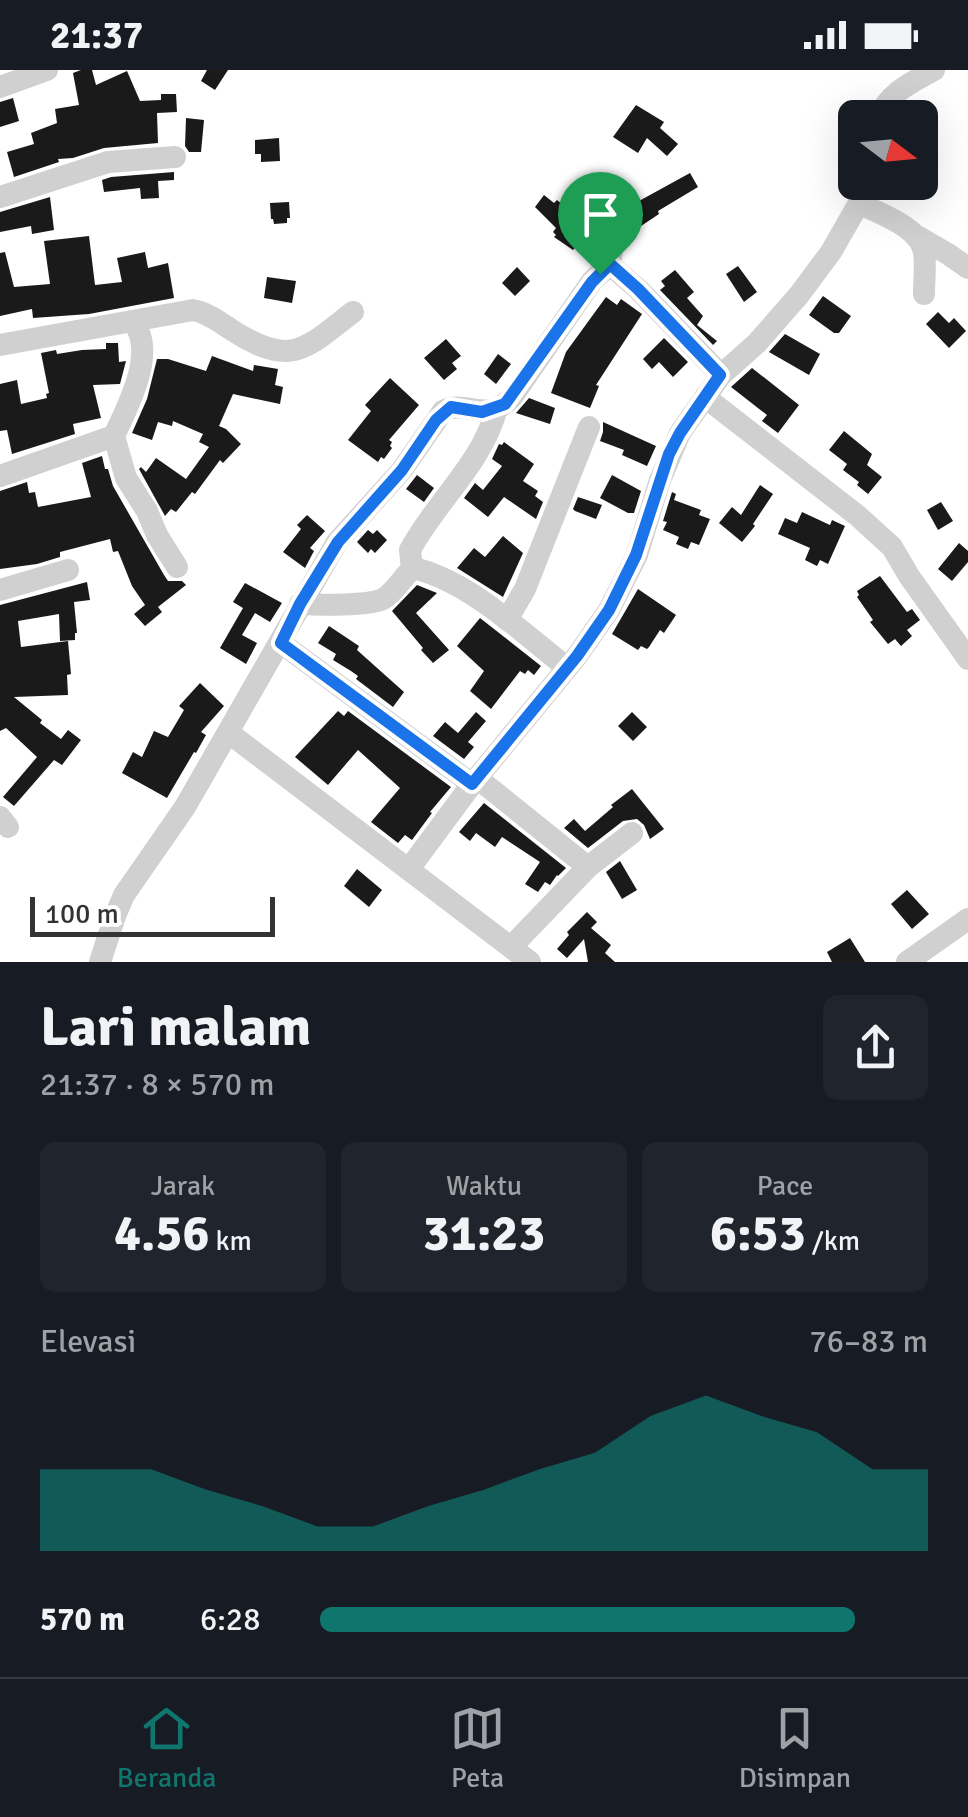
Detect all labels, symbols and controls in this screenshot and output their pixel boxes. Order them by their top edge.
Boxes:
text: 21:37 [50,12,143,59]
north arrow [838,100,938,200]
map controls [838,100,938,200]
pin [558,172,643,275]
icon: arrive [573,187,628,242]
scale bar [30,892,275,936]
text: 100 m [45,897,119,931]
text: Lari malam [40,993,311,1061]
button: share [823,995,928,1100]
text: 21:37 · 8 × 570 m [40,1065,275,1104]
text: Jarak [151,1169,215,1203]
text: Waktu [446,1169,522,1203]
text: Pace [757,1169,813,1203]
text: 4.56 [114,1203,209,1265]
text: 31:23 [423,1203,545,1265]
text: 6:53 [710,1203,806,1265]
text: km [209,1224,252,1258]
text: /km [806,1224,860,1258]
text: Elevasi [40,1322,136,1361]
text: 76–83 m [809,1322,928,1361]
text: 570 m [40,1600,125,1639]
text: 6:28 [200,1600,260,1639]
tab: Beranda [117,1701,216,1795]
tab: Peta [450,1701,505,1795]
tab: Disimpan [739,1701,851,1795]

